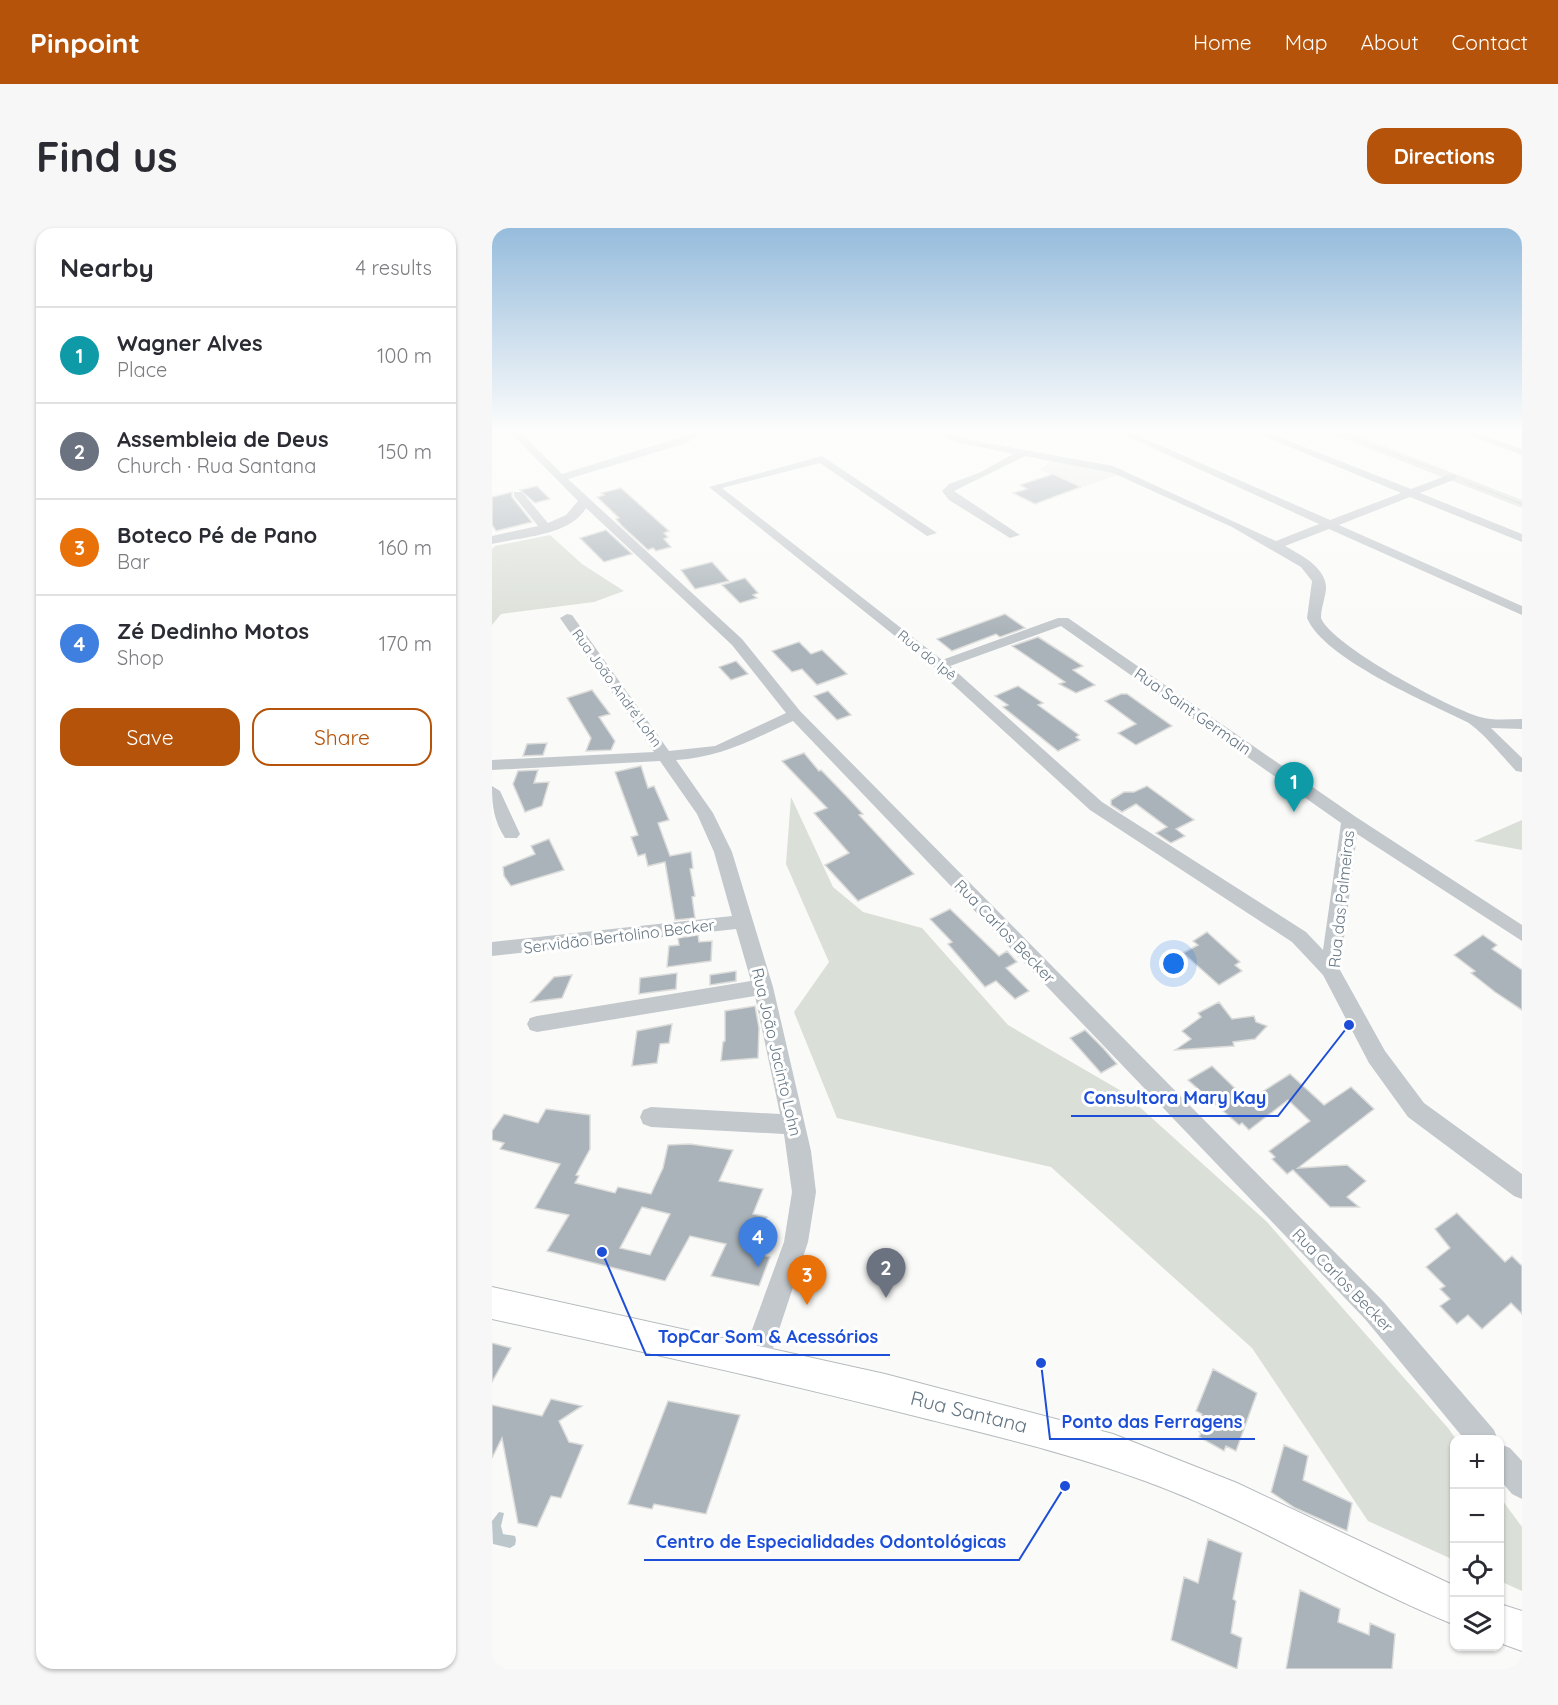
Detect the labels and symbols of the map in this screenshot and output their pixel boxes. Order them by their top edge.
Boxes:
street label: Rua João André Lohn [568,626,666,750]
street label: Rua do Ipê [894,626,960,684]
street label: Rua Saint Germain [1131,663,1255,759]
pin: 1 [1274,762,1314,812]
street label: Rua das Palmeiras [1324,829,1358,969]
street label: Rua Carlos Becker [950,875,1060,987]
street label: Servidão Bertolino Becker [522,914,716,958]
your location [1159,949,1188,978]
street label: Rua João Jacinto Lohn [748,966,806,1138]
callout: Consultora Mary Kay [1071,1080,1278,1116]
text: Consultora Mary Kay [1084,1086,1266,1109]
pin: 4 [738,1218,778,1267]
street label: Rua Carlos Becker [1288,1224,1398,1336]
pin: 2 [866,1248,906,1298]
pin: 3 [788,1256,826,1305]
callout: TopCar Som & Acessórios [646,1319,890,1355]
text: TopCar Som & Acessórios [658,1325,879,1348]
street label: Rua Santana [908,1385,1030,1438]
callout: Ponto das Ferragens [1050,1403,1255,1439]
text: Ponto das Ferragens [1062,1410,1243,1433]
callout: Centro de Especialidades Odontológicas [644,1524,1019,1560]
text: Centro de Especialidades Odontológicas [656,1530,1007,1553]

